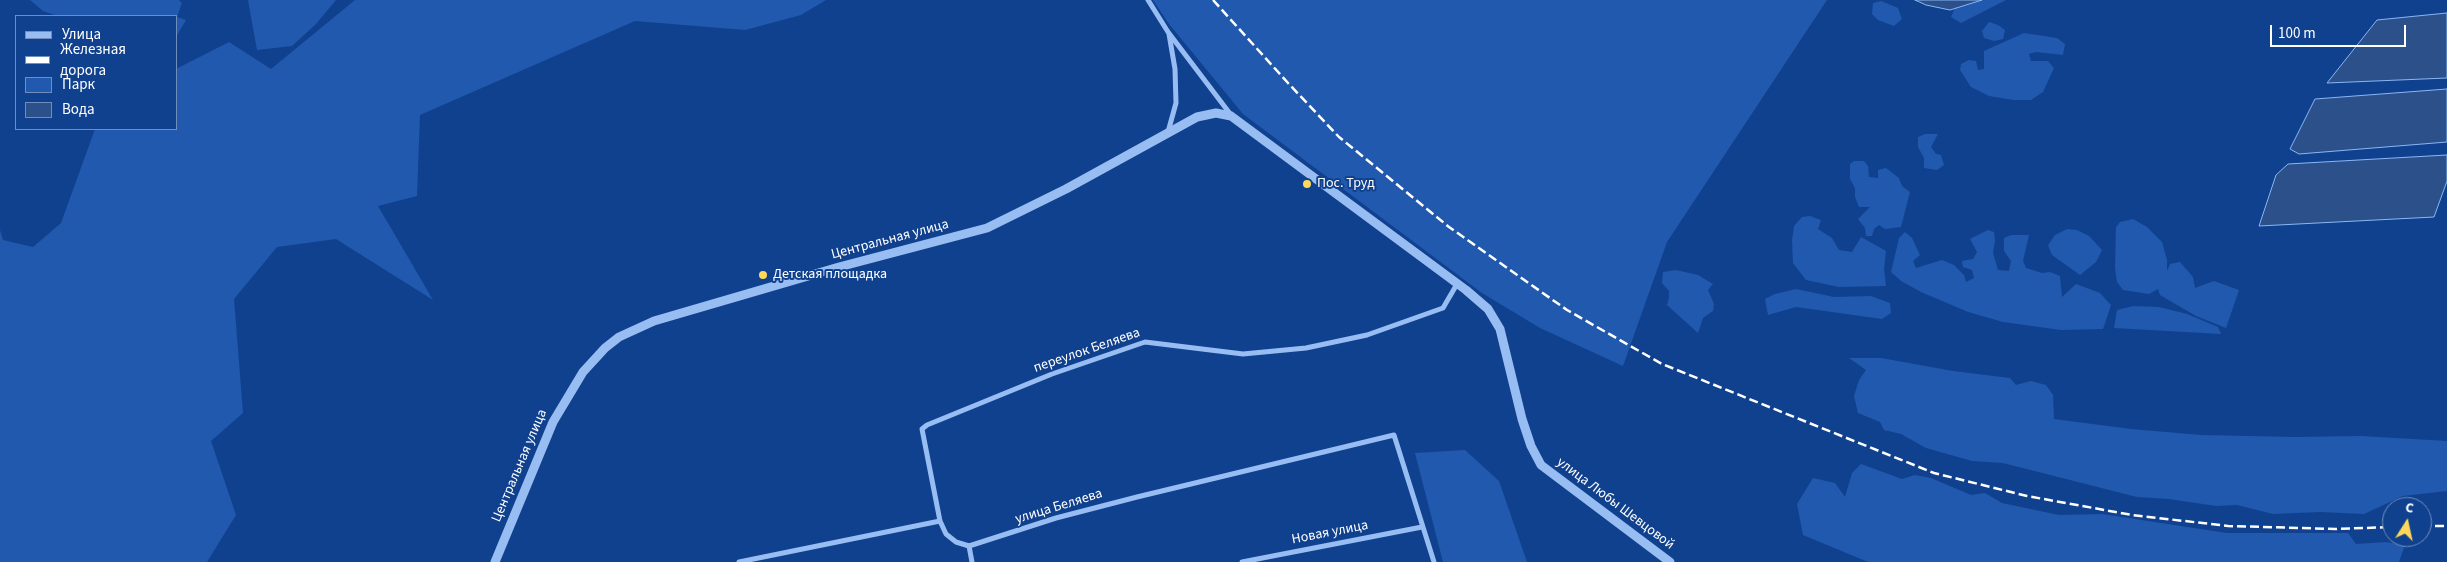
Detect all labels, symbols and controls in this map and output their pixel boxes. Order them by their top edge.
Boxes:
legend [15,15,178,130]
scale bar [2272,15,2408,47]
text: 100 m [2278,23,2316,44]
text: Улица [62,24,101,45]
text: Железная дорога [60,39,126,81]
text: Парк [62,74,95,95]
text: Вода [62,99,95,120]
place label: Пос. Труд [1317,176,1375,192]
marker: Пос. Труд [1301,178,1313,190]
street label: Центральная улица [829,216,951,264]
place label: Детская площадка [773,267,887,283]
marker: Детская площадка [757,269,769,281]
street label: переулок Беляева [1032,325,1142,377]
street label: Центральная улица [489,407,551,525]
street label: улица Любы Шевцовой [1553,454,1677,554]
street label: улица Беляева [1013,486,1105,528]
north arrow [2382,497,2432,547]
text: С [2404,498,2415,519]
street label: Новая улица [1290,517,1370,549]

